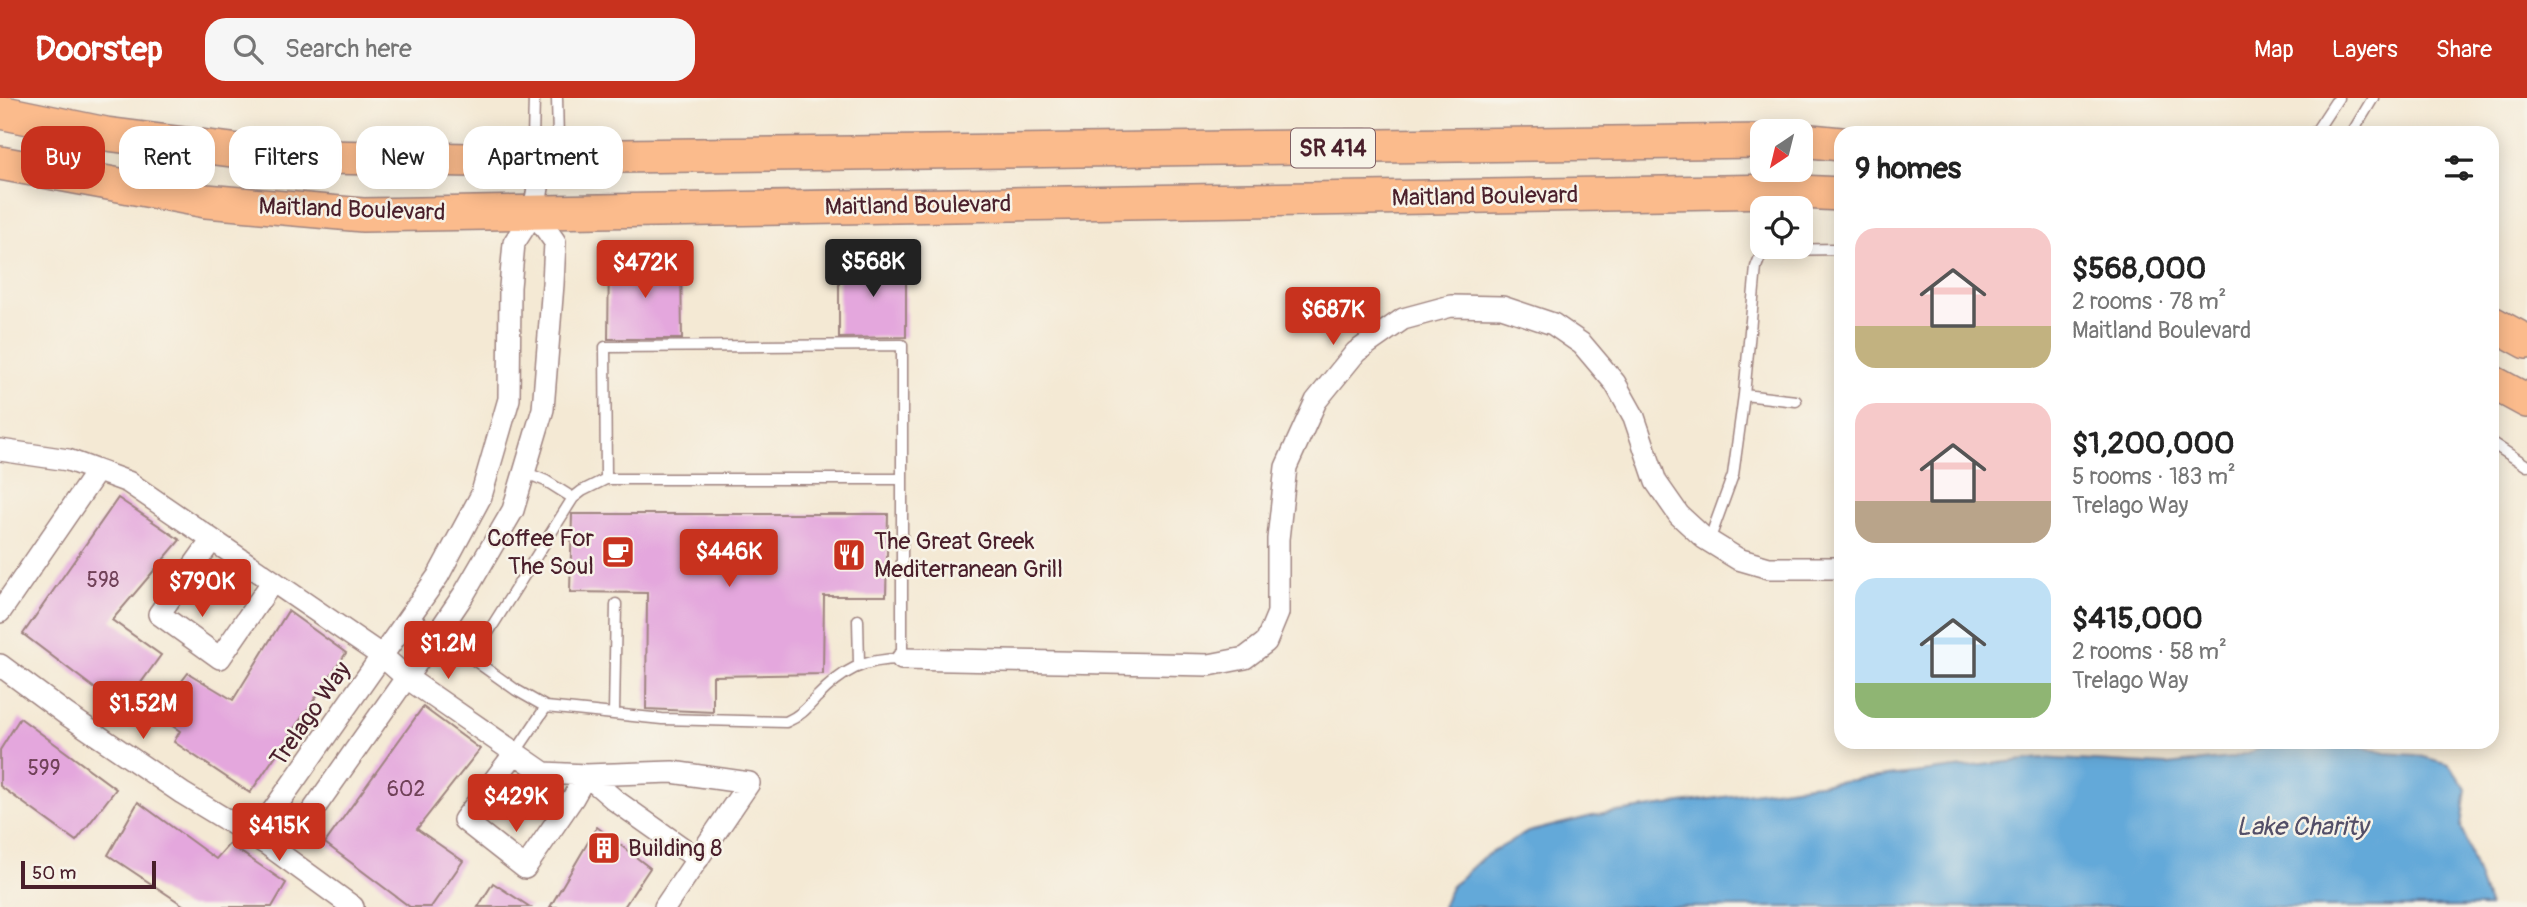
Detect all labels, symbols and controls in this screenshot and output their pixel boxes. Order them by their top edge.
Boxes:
search box [205,18,695,81]
text: Doorstep [35,29,163,70]
icon: search [229,30,267,68]
text: Search here [285,33,412,65]
text: Map [2254,35,2294,64]
text: Layers [2332,35,2398,64]
text: Share [2436,35,2492,64]
north arrow [1750,119,1813,182]
map controls [1750,119,1813,259]
chip: Buy [21,126,105,189]
chip: Rent [119,126,215,189]
chip: Filters [229,126,342,189]
chip: New [356,126,449,189]
chip: Apartment [463,126,623,189]
road number: SR 414 [1291,129,1375,168]
icon: filters [2440,149,2478,187]
text: 9 homes [1855,150,1961,187]
street label: Maitland Boulevard [1391,180,1579,213]
street label: Maitland Boulevard [824,189,1012,222]
street label: Maitland Boulevard [258,192,446,227]
button: locate [1750,196,1813,259]
pin: $472K [596,240,694,300]
pin: $568K [824,240,922,299]
text: $568K [841,247,905,276]
text: $472K [613,248,677,277]
text: $568,000 [2072,250,2206,287]
icon: home [1911,256,1995,340]
text: 2 rooms · 78 m² [2072,287,2226,316]
pin: $687K [1284,288,1382,347]
text: $687K [1301,295,1365,324]
text: Maitland Boulevard [2072,316,2251,345]
text: $1,200,000 [2072,425,2234,462]
icon: home [1911,431,1995,515]
text: 5 rooms · 183 m² [2072,462,2236,491]
text: Trelago Way [2072,491,2188,520]
place label: Coffee For The Soul [487,524,594,581]
place label: The Great Greek Mediterranean Grill [874,527,1063,584]
pin: $446K [680,530,778,589]
cafe icon: Coffee For The Soul [599,533,637,571]
restaurant icon: The Great Greek Mediterranean Grill [830,536,868,574]
text: $446K [696,537,762,566]
pin: $790K [153,560,251,619]
house number: 598 [87,567,119,594]
text: $790K [169,567,235,596]
text: $415,000 [2072,600,2203,637]
icon: home [1911,606,1995,690]
pin: $1.2M [399,622,497,681]
text: $1.2M [420,629,476,658]
text: 2 rooms · 58 m² [2072,637,2227,666]
street label: Trelago Way [264,656,357,772]
text: Trelago Way [2072,666,2188,695]
pin: $1.52M [86,682,200,741]
text: $1.52M [109,689,177,718]
house number: 599 [27,755,61,782]
pin: $429K [467,774,565,834]
house number: 602 [387,776,425,803]
text: $429K [484,782,548,811]
pin: $415K [230,804,328,863]
text: $415K [248,811,310,840]
water label: Lake Charity [2236,811,2371,843]
building icon: Building 8 [585,829,623,867]
place label: Building 8 [628,834,722,863]
scale bar [21,858,156,890]
text: 50 m [32,861,76,885]

